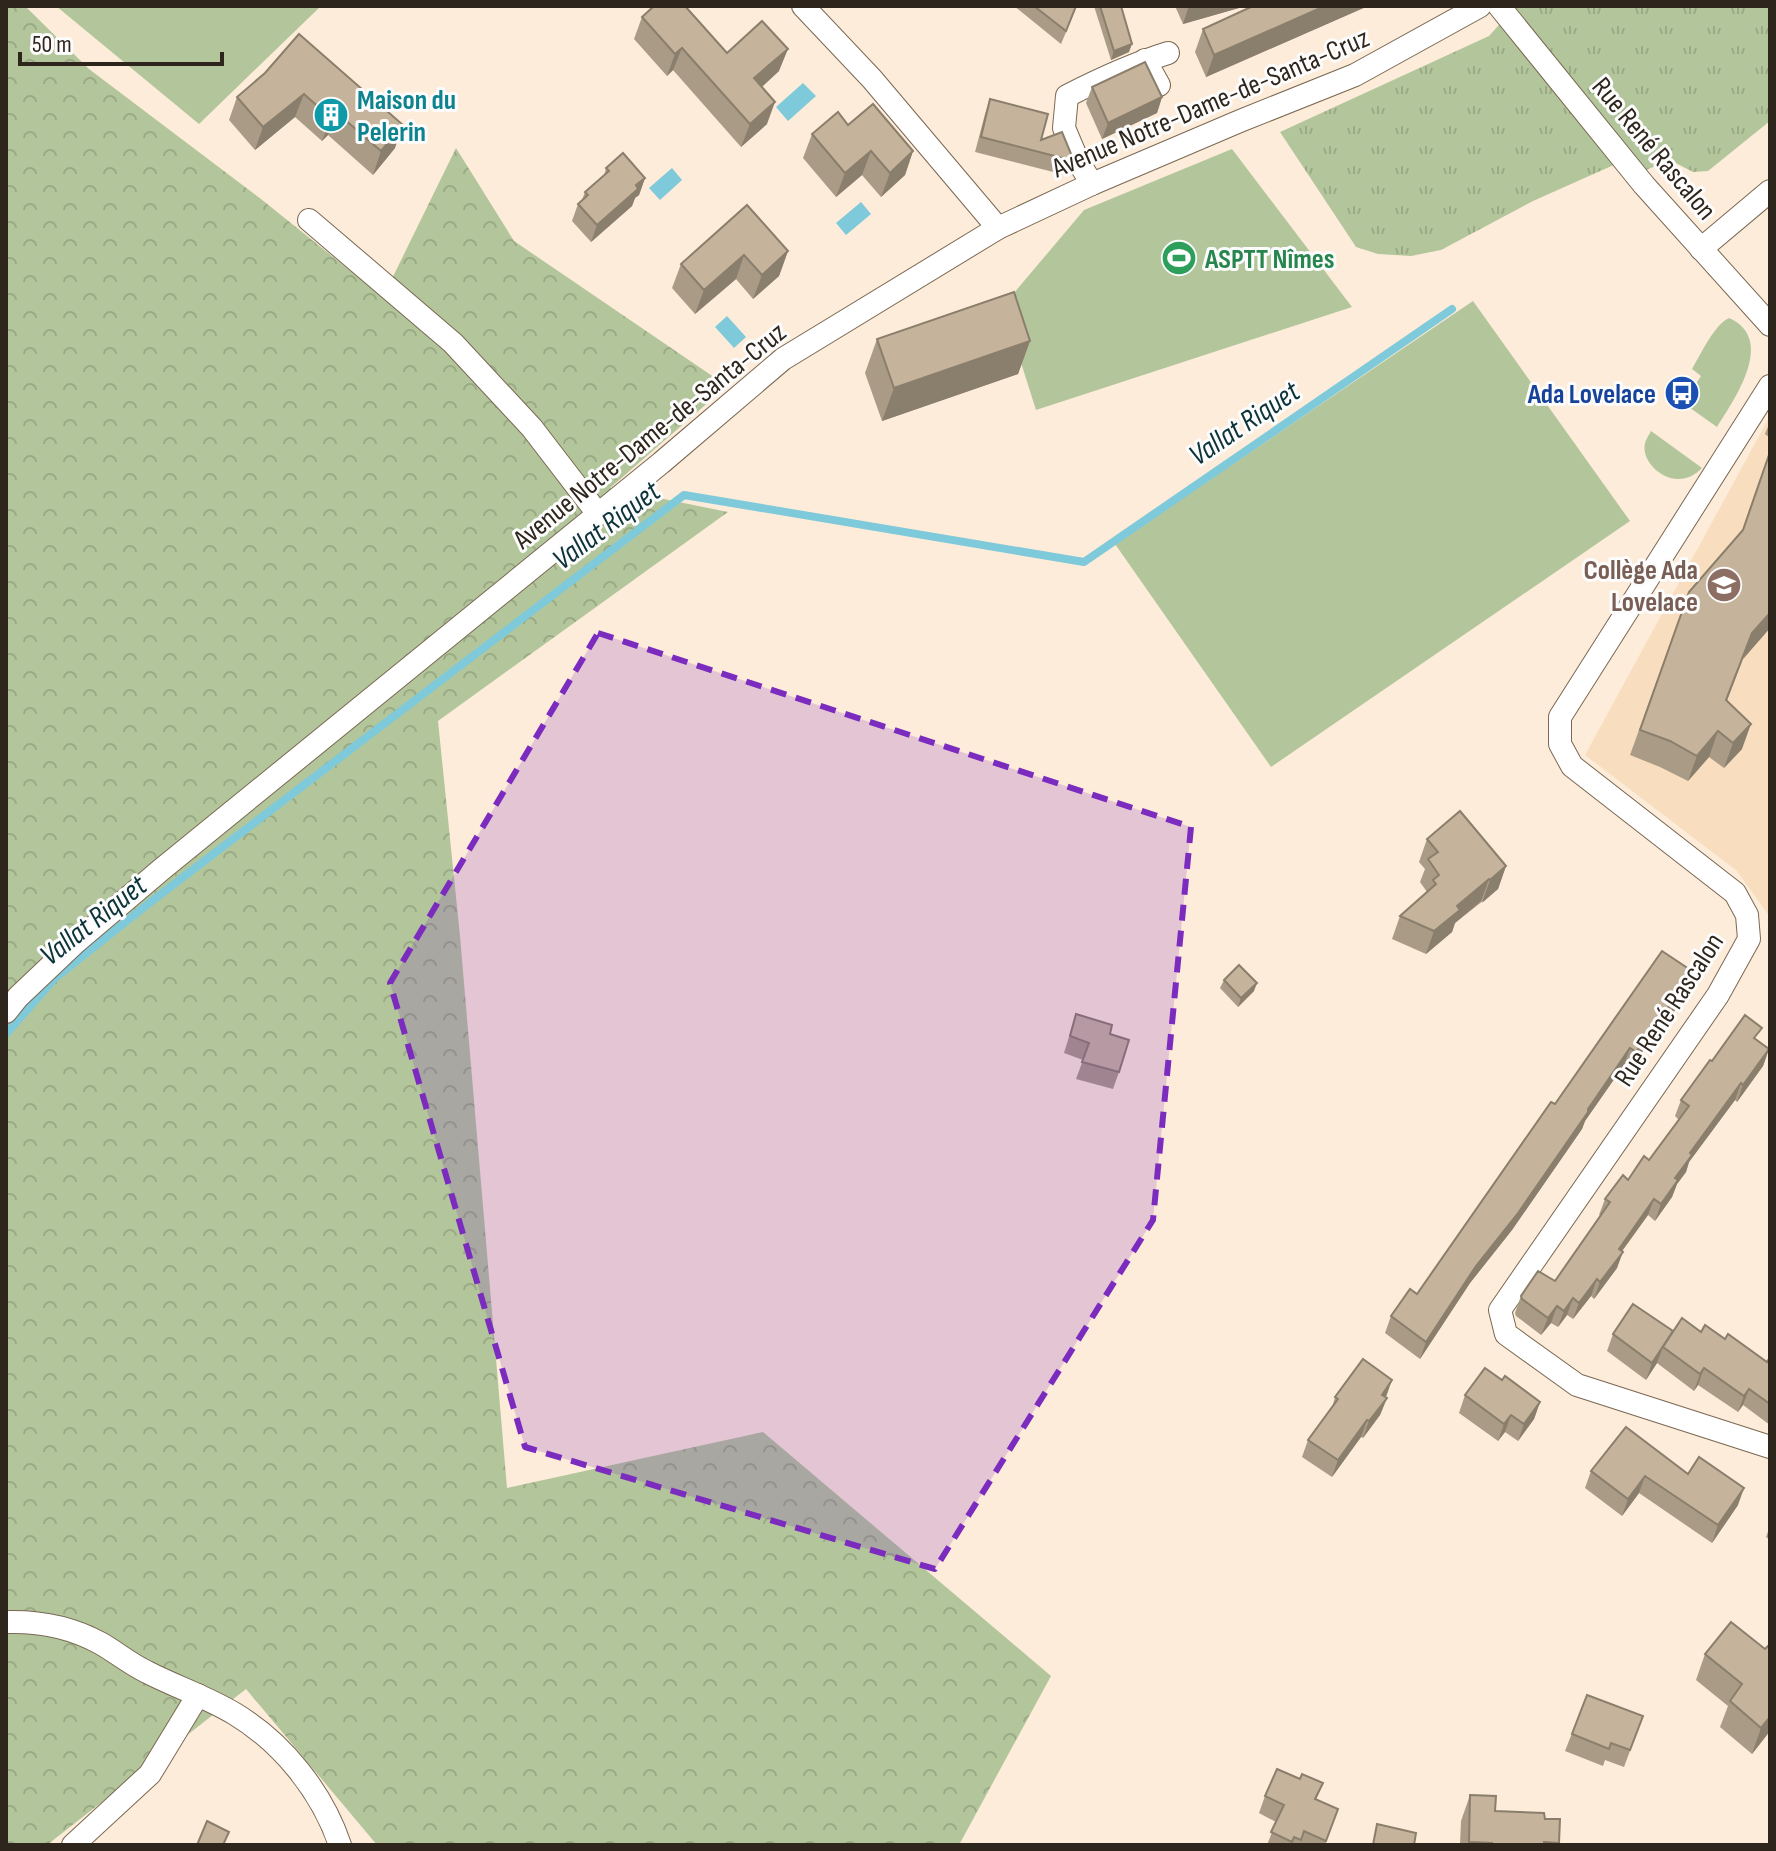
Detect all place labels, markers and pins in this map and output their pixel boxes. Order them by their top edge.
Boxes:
place label: Maison du Pelerin [357,84,456,149]
building icon: Maison du Pelerin [312,96,350,134]
sports icon: ASPTT Nîmes [1160,239,1198,277]
place label: ASPTT Nîmes [1204,243,1334,276]
bus stop icon: Ada Lovelace [1663,374,1701,412]
place label: Ada Lovelace [1527,378,1656,411]
place label: Collège Ada Lovelace [1584,554,1698,619]
school or university icon: Collège Ada Lovelace [1705,566,1743,604]

